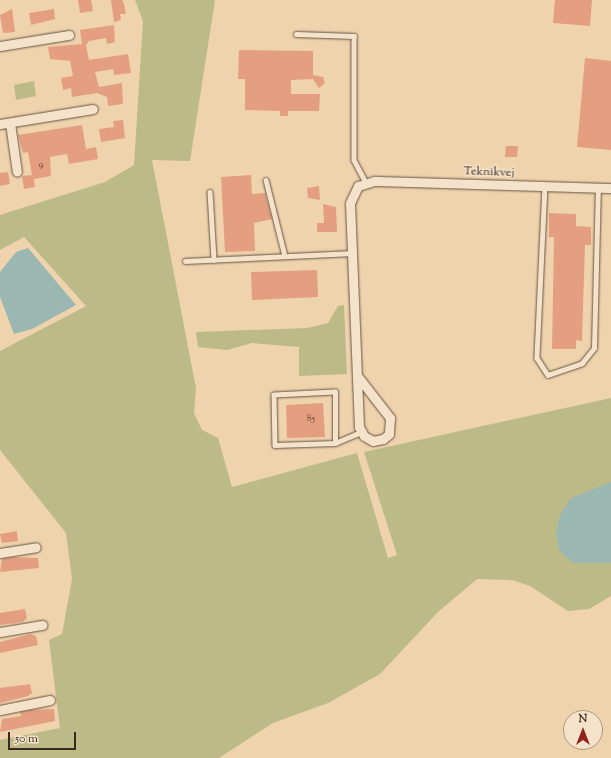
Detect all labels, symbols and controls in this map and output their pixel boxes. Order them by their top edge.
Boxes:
house number: 9 [39,159,43,171]
street label: Teknikvej [463,165,515,181]
house number: 85 [307,413,315,425]
north arrow [563,710,603,750]
text: N [579,711,587,727]
scale bar [10,724,78,750]
text: 50 m [15,730,38,748]

